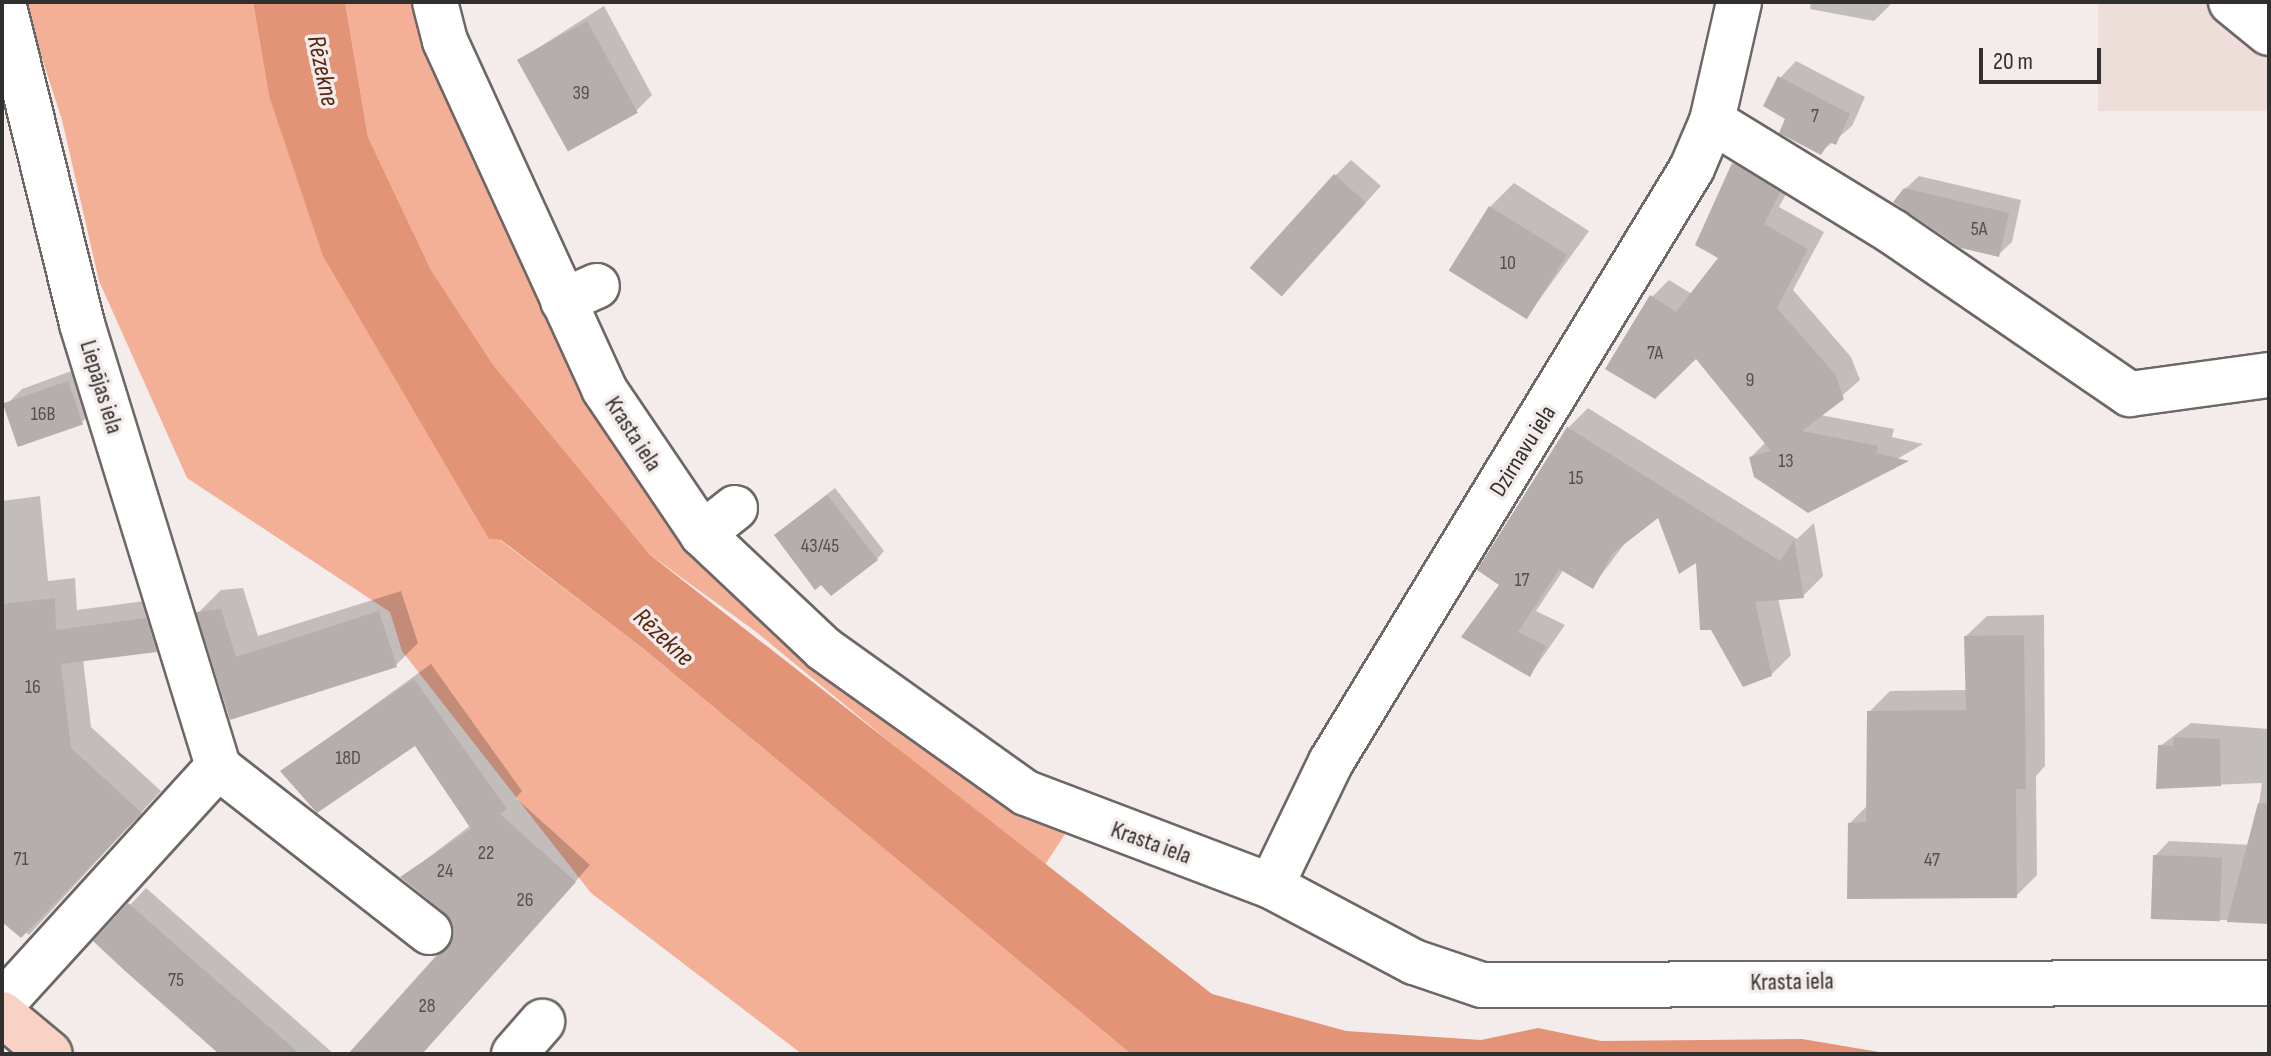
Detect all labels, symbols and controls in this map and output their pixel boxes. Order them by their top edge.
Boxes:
scale bar [1983,32,2105,82]
water label: Rēzekne [299,33,345,109]
text: 20 m [1993,47,2033,76]
house number: 39 [572,81,590,105]
house number: 7 [1811,104,1819,128]
house number: 5A [1971,217,1987,241]
house number: 10 [1500,251,1516,275]
street label: Liepājas iela [73,337,129,437]
house number: 7A [1647,341,1663,365]
house number: 9 [1746,368,1754,392]
street label: Krasta iela [598,391,668,477]
street label: Dzirnavu iela [1484,400,1562,502]
house number: 16B [31,402,55,426]
house number: 13 [1778,449,1794,473]
house number: 15 [1568,466,1584,490]
house number: 43/45 [801,534,839,558]
house number: 17 [1515,568,1529,592]
water label: Rēzekne [626,602,700,674]
house number: 16 [25,675,41,699]
house number: 18D [335,746,361,770]
street label: Krasta iela [1107,815,1195,871]
house number: 22 [478,841,494,865]
house number: 71 [13,847,29,871]
house number: 47 [1924,848,1940,872]
house number: 24 [437,859,453,883]
house number: 26 [517,888,533,912]
street label: Krasta iela [1750,967,1834,997]
house number: 75 [168,968,184,992]
house number: 28 [419,994,435,1018]

